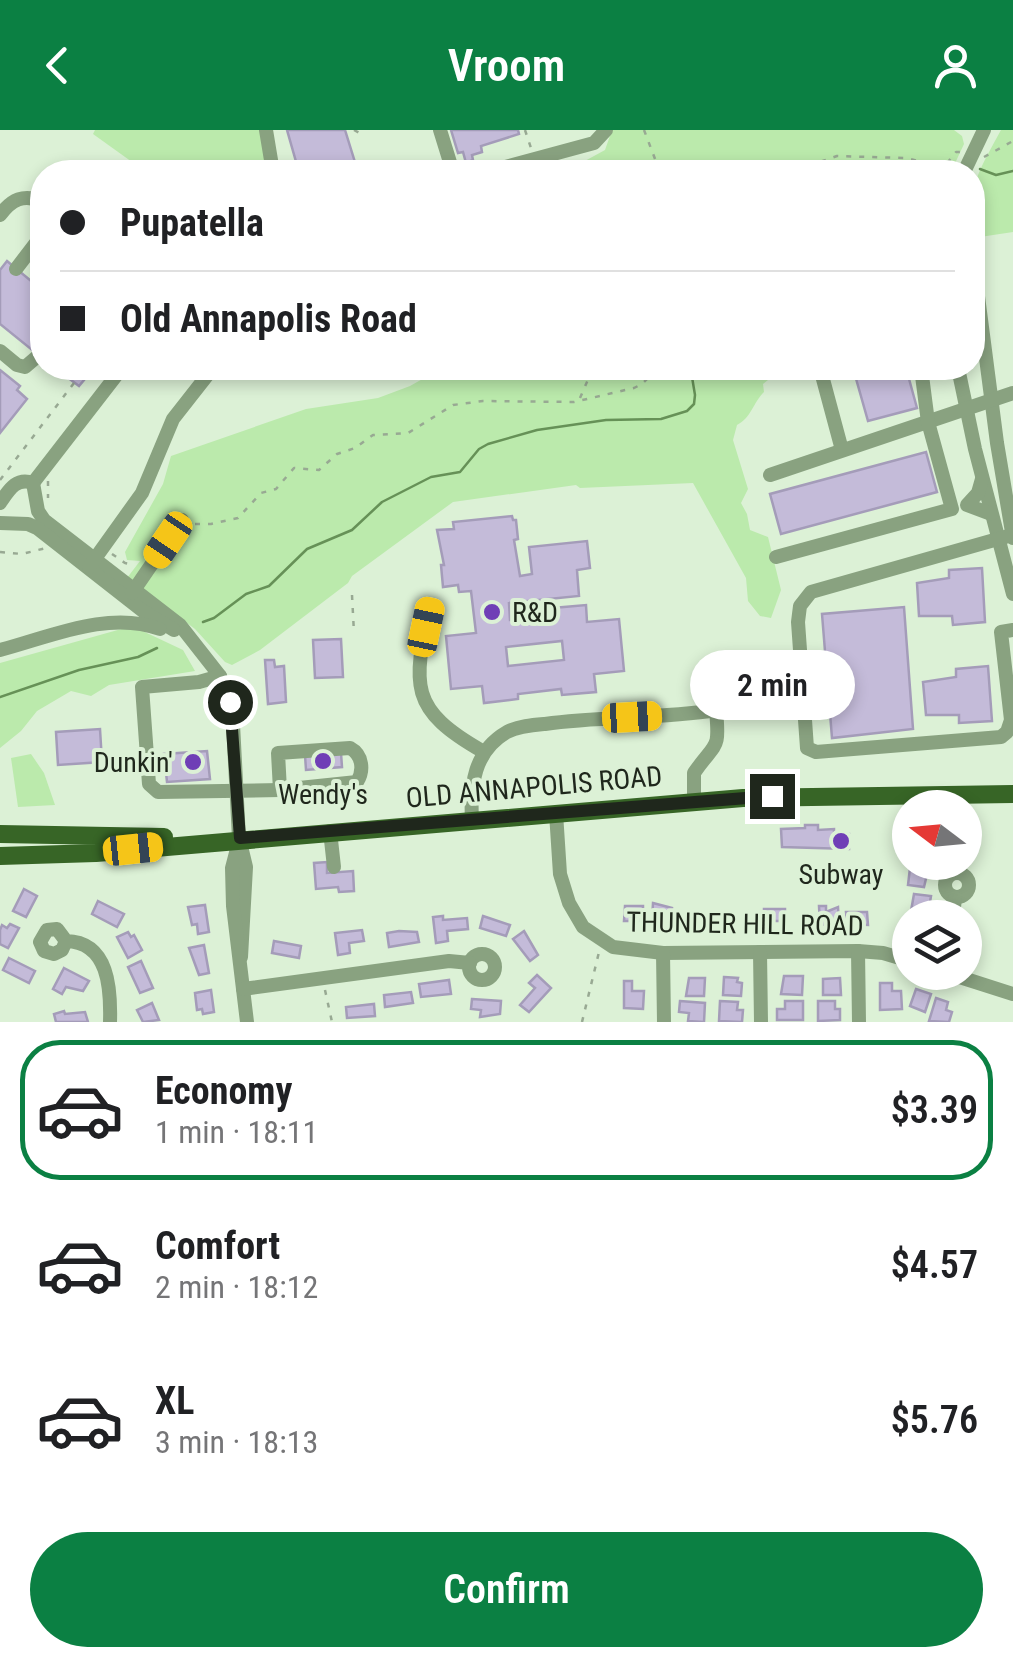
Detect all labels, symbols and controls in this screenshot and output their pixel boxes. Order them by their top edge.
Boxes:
icon: back [30,38,85,93]
icon: person [928,38,983,93]
text: Vroom [448,39,565,92]
text: Pupatella [120,201,264,245]
text: Old Annapolis Road [120,297,417,341]
car [139,507,197,573]
car [405,595,447,659]
place label: R&D [512,596,558,629]
marker: R&D [481,601,503,623]
callout: 2 min [690,651,854,721]
text: 2 min [737,666,808,704]
route start [208,680,253,725]
car [601,700,663,734]
place label: Dunkin' [94,746,173,779]
marker: Wendy's [312,750,334,772]
marker: Dunkin' [182,751,204,773]
street label: OLD ANNAPOLIS ROAD [405,759,663,815]
route end [750,774,795,819]
place label: Wendy's [278,778,368,811]
north arrow [892,790,982,880]
map controls [892,790,982,990]
marker: Subway [830,830,852,852]
car [102,831,164,867]
place label: Subway [799,858,884,891]
button: layers [892,900,982,990]
street label: THUNDER HILL ROAD [626,905,864,943]
icon: car [35,1065,125,1155]
text: Economy [155,1069,292,1113]
text: $3.39 [891,1088,978,1132]
text: 1 min · 18:11 [155,1113,318,1151]
icon: car [35,1220,125,1310]
text: Comfort [155,1224,280,1268]
text: $4.57 [891,1243,978,1287]
text: 2 min · 18:12 [155,1268,318,1306]
icon: car [35,1375,125,1465]
text: XL [155,1379,194,1423]
text: $5.76 [891,1398,978,1442]
text: 3 min · 18:13 [155,1423,318,1461]
button: Confirm [30,1532,983,1647]

